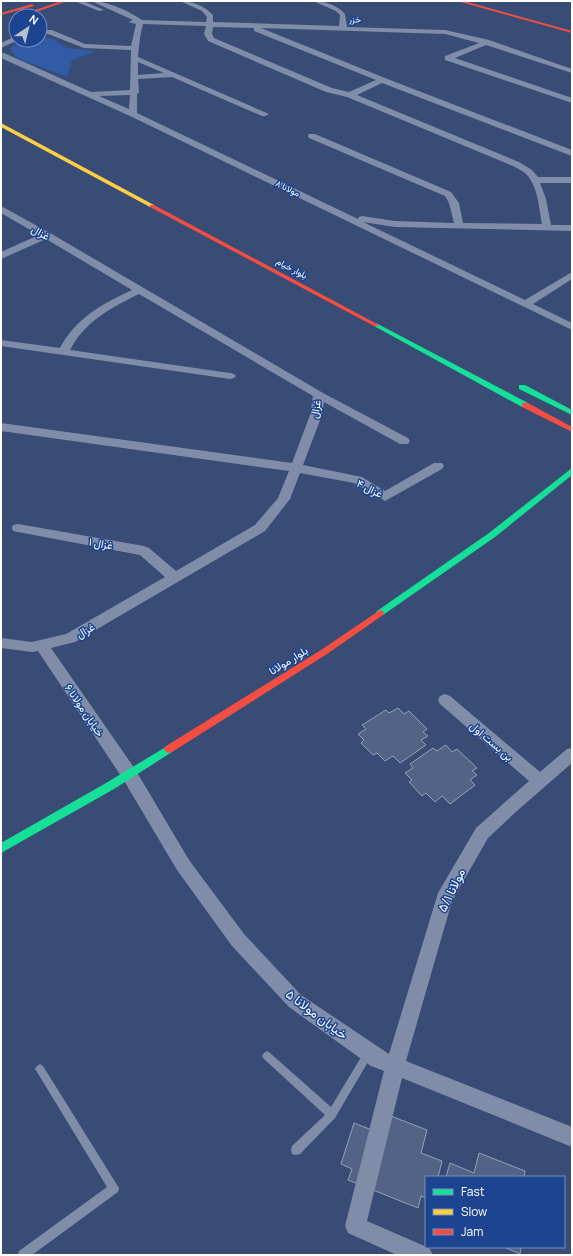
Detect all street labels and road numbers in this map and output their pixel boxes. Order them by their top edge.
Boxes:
street label: خزر [348,12,361,26]
street label: مولانا ۸ [273,176,303,200]
street label: غزال [29,221,53,243]
street label: بلوار خیام [274,254,310,282]
street label: غزال [306,398,324,420]
street label: غزال ۴ [354,475,386,501]
street label: غزال ۱ [88,534,114,553]
street label: غزال [73,619,97,641]
street label: بلوار مولانا [266,642,310,678]
street label: خیابان مولانا ۶ [62,681,108,739]
street label: بن بست اول [467,718,517,764]
street label: مولانا ۵/۱ [433,865,469,915]
street label: خیابان مولانا ۵ [282,985,352,1043]

